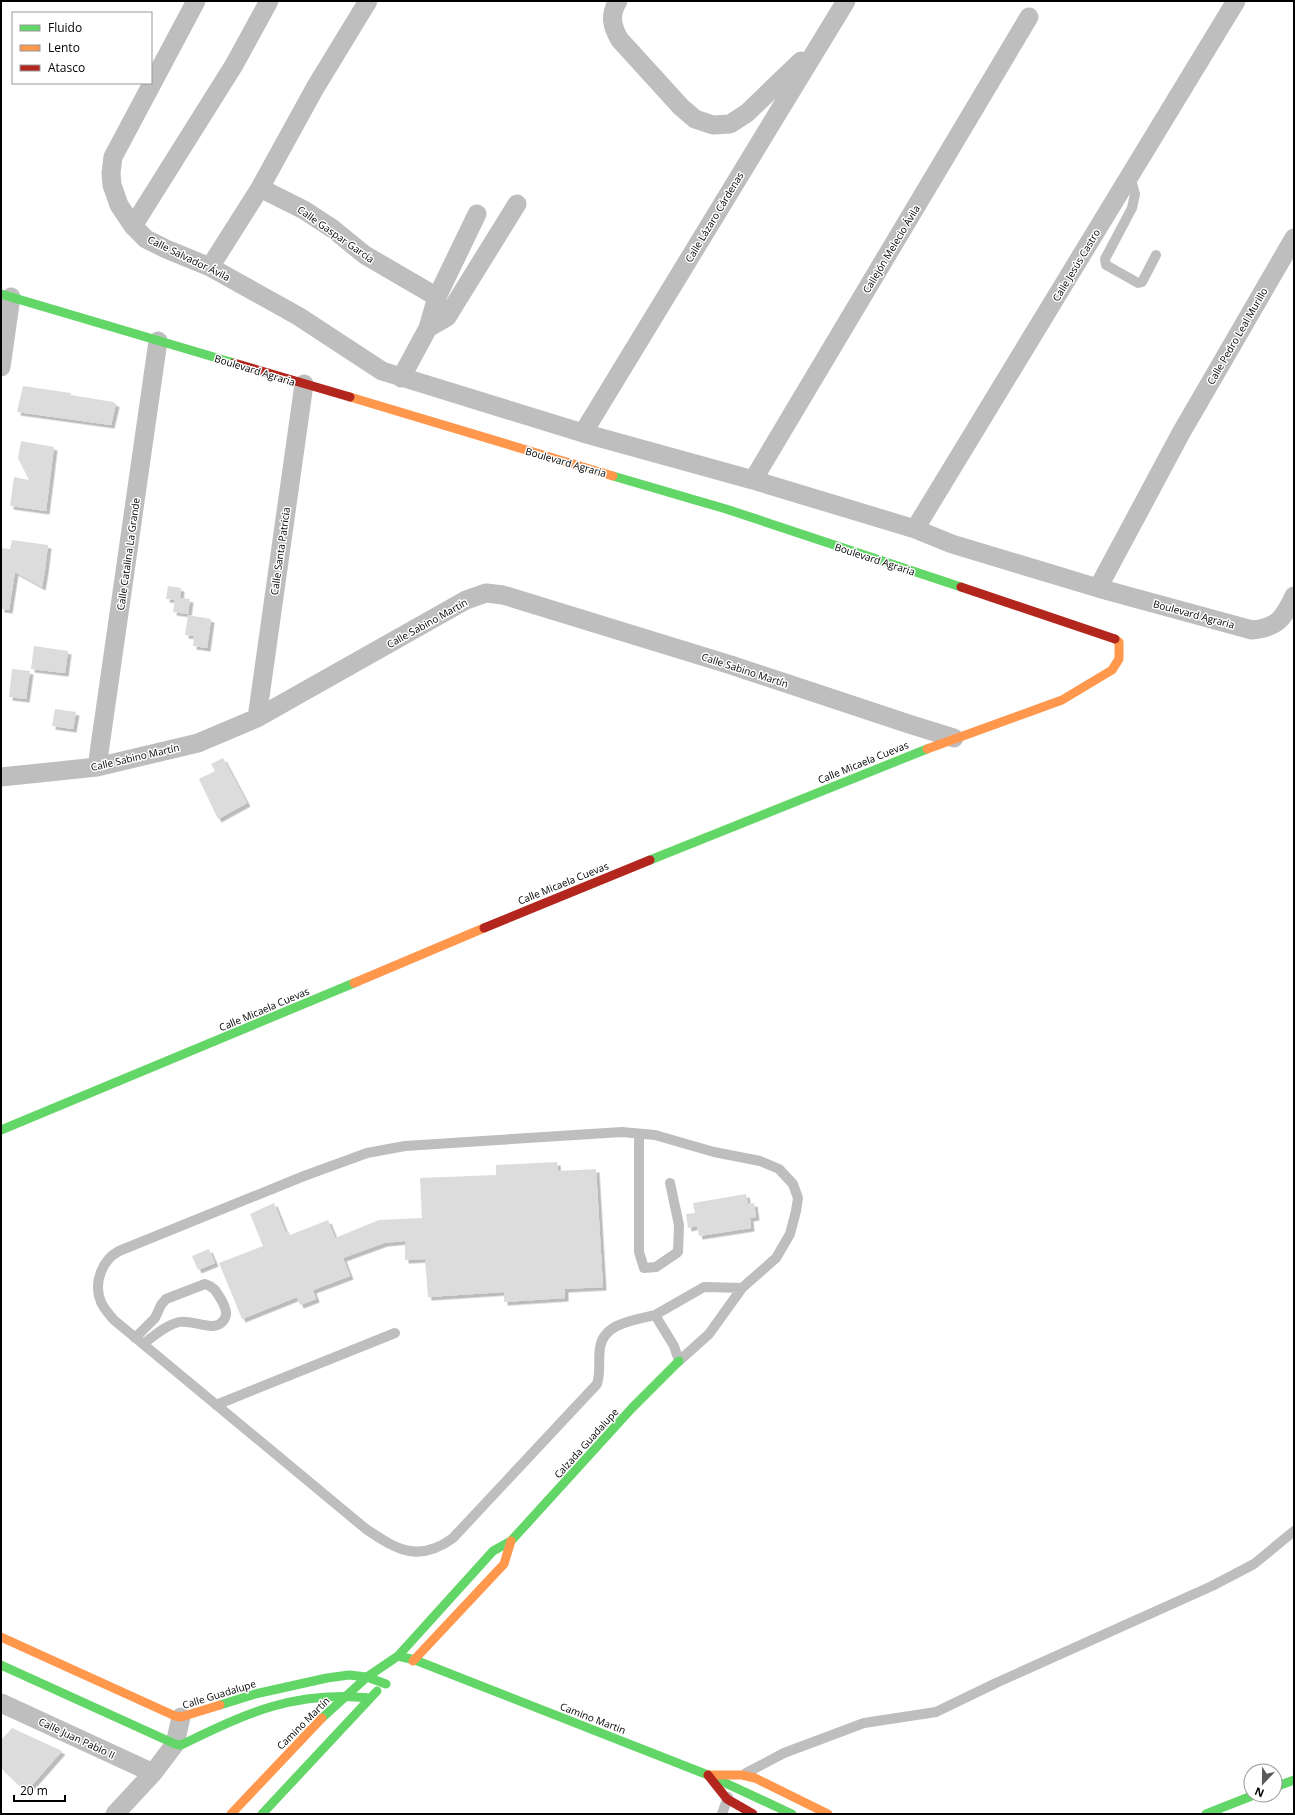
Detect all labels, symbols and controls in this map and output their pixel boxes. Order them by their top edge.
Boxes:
legend [12,12,152,84]
text: Fluido [48,19,82,36]
text: Lento [48,39,80,56]
text: Atasco [48,59,85,76]
street label: Calle Lázaro Cárdenas [681,169,747,265]
street label: Calle Gaspar García [295,202,377,266]
street label: Callejón Melecio Ávila [859,202,923,296]
street label: Calle Jesús Castro [1049,226,1103,304]
street label: Calle Salvador Ávila [145,232,233,284]
street label: Calle Pedro Leal Murillo [1203,285,1271,387]
street label: Boulevard Agraria [213,351,297,389]
street label: Boulevard Agraria [524,444,608,480]
street label: Calle Catalina La Grande [113,496,143,611]
street label: Calle Santa Patricia [267,506,293,596]
street label: Boulevard Agraria [833,539,917,579]
street label: Calle Sabino Martín [384,595,470,651]
street label: Boulevard Agraria [1152,596,1236,632]
street label: Calle Sabino Martín [700,649,790,691]
street label: Calle Micaela Cuevas [816,737,911,787]
street label: Calle Sabino Martín [89,740,181,774]
street label: Calle Micaela Cuevas [516,858,611,908]
street label: Calle Micaela Cuevas [217,984,311,1034]
street label: Calzada Guadalupe [551,1405,622,1481]
street label: Calle Guadalupe [181,1676,258,1712]
street label: Camino Martín [274,1694,332,1752]
street label: Camino Martin [558,1699,628,1737]
street label: Calle Juan Pablo II [37,1714,117,1762]
north arrow [1243,1763,1283,1803]
scale bar [14,1777,65,1803]
text: 20 m [20,1782,48,1799]
text: N [1252,1784,1266,1801]

